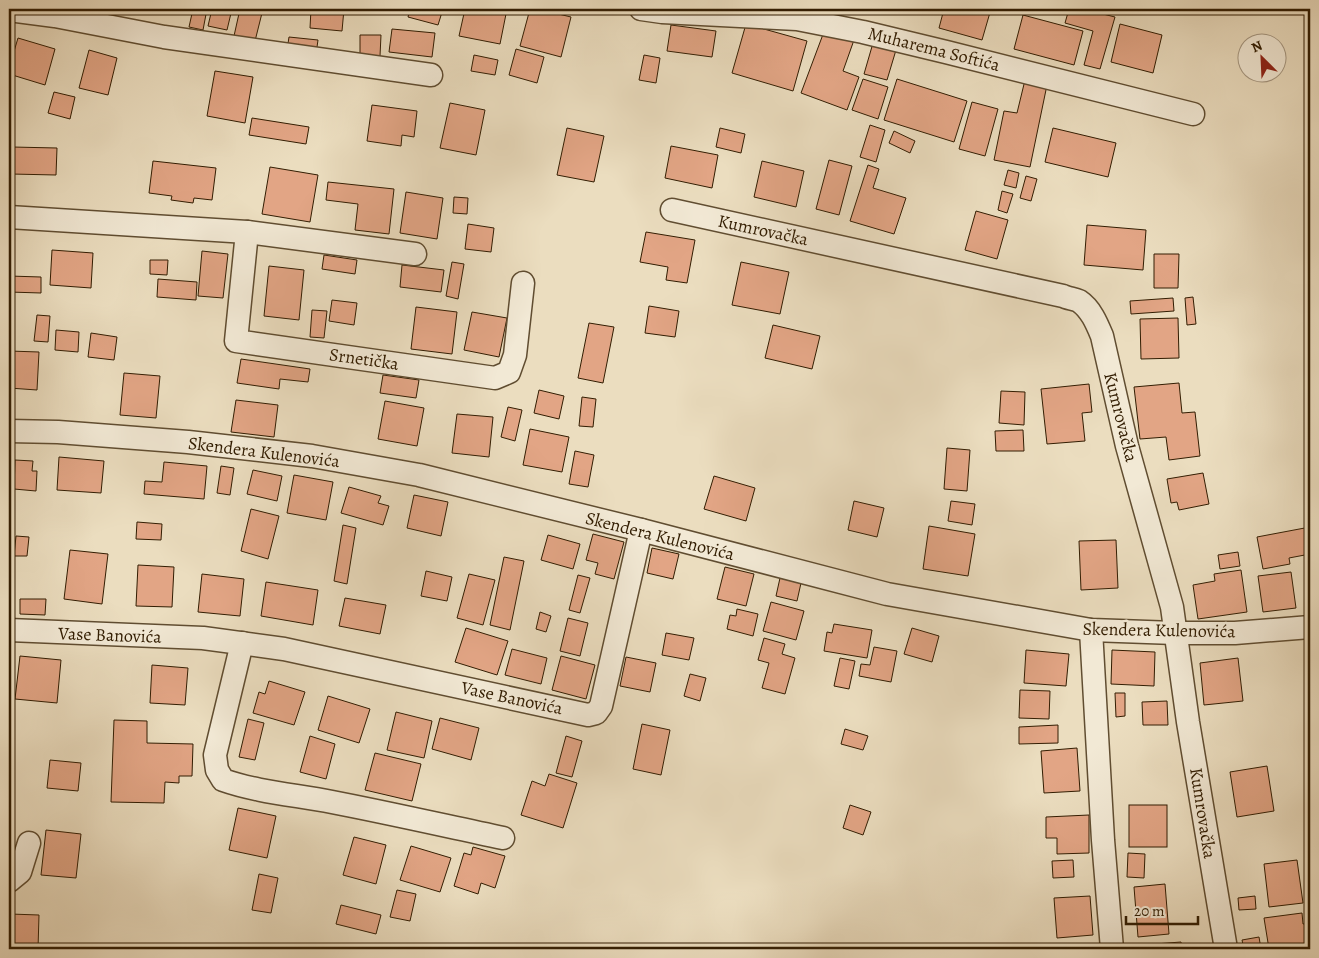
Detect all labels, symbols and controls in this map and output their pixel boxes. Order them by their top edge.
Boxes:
street label: Muharema Softića [866,21,1003,77]
north arrow [1236,32,1286,82]
text: N [1248,36,1265,57]
street label: Kumrovačka [716,209,811,251]
street label: Srnetička [328,342,401,376]
street label: Kumrovačka [1098,370,1144,465]
street label: Skendera Kulenovića [187,431,342,473]
street label: Skendera Kulenovića [583,506,738,566]
street label: Skendera Kulenovića [1082,617,1236,643]
street label: Vase Banovića [57,621,163,649]
street label: Vase Banovića [458,675,566,721]
street label: Kumrovačka [1184,766,1222,861]
scale bar [1126,893,1199,925]
text: 20 m [1134,901,1165,921]

